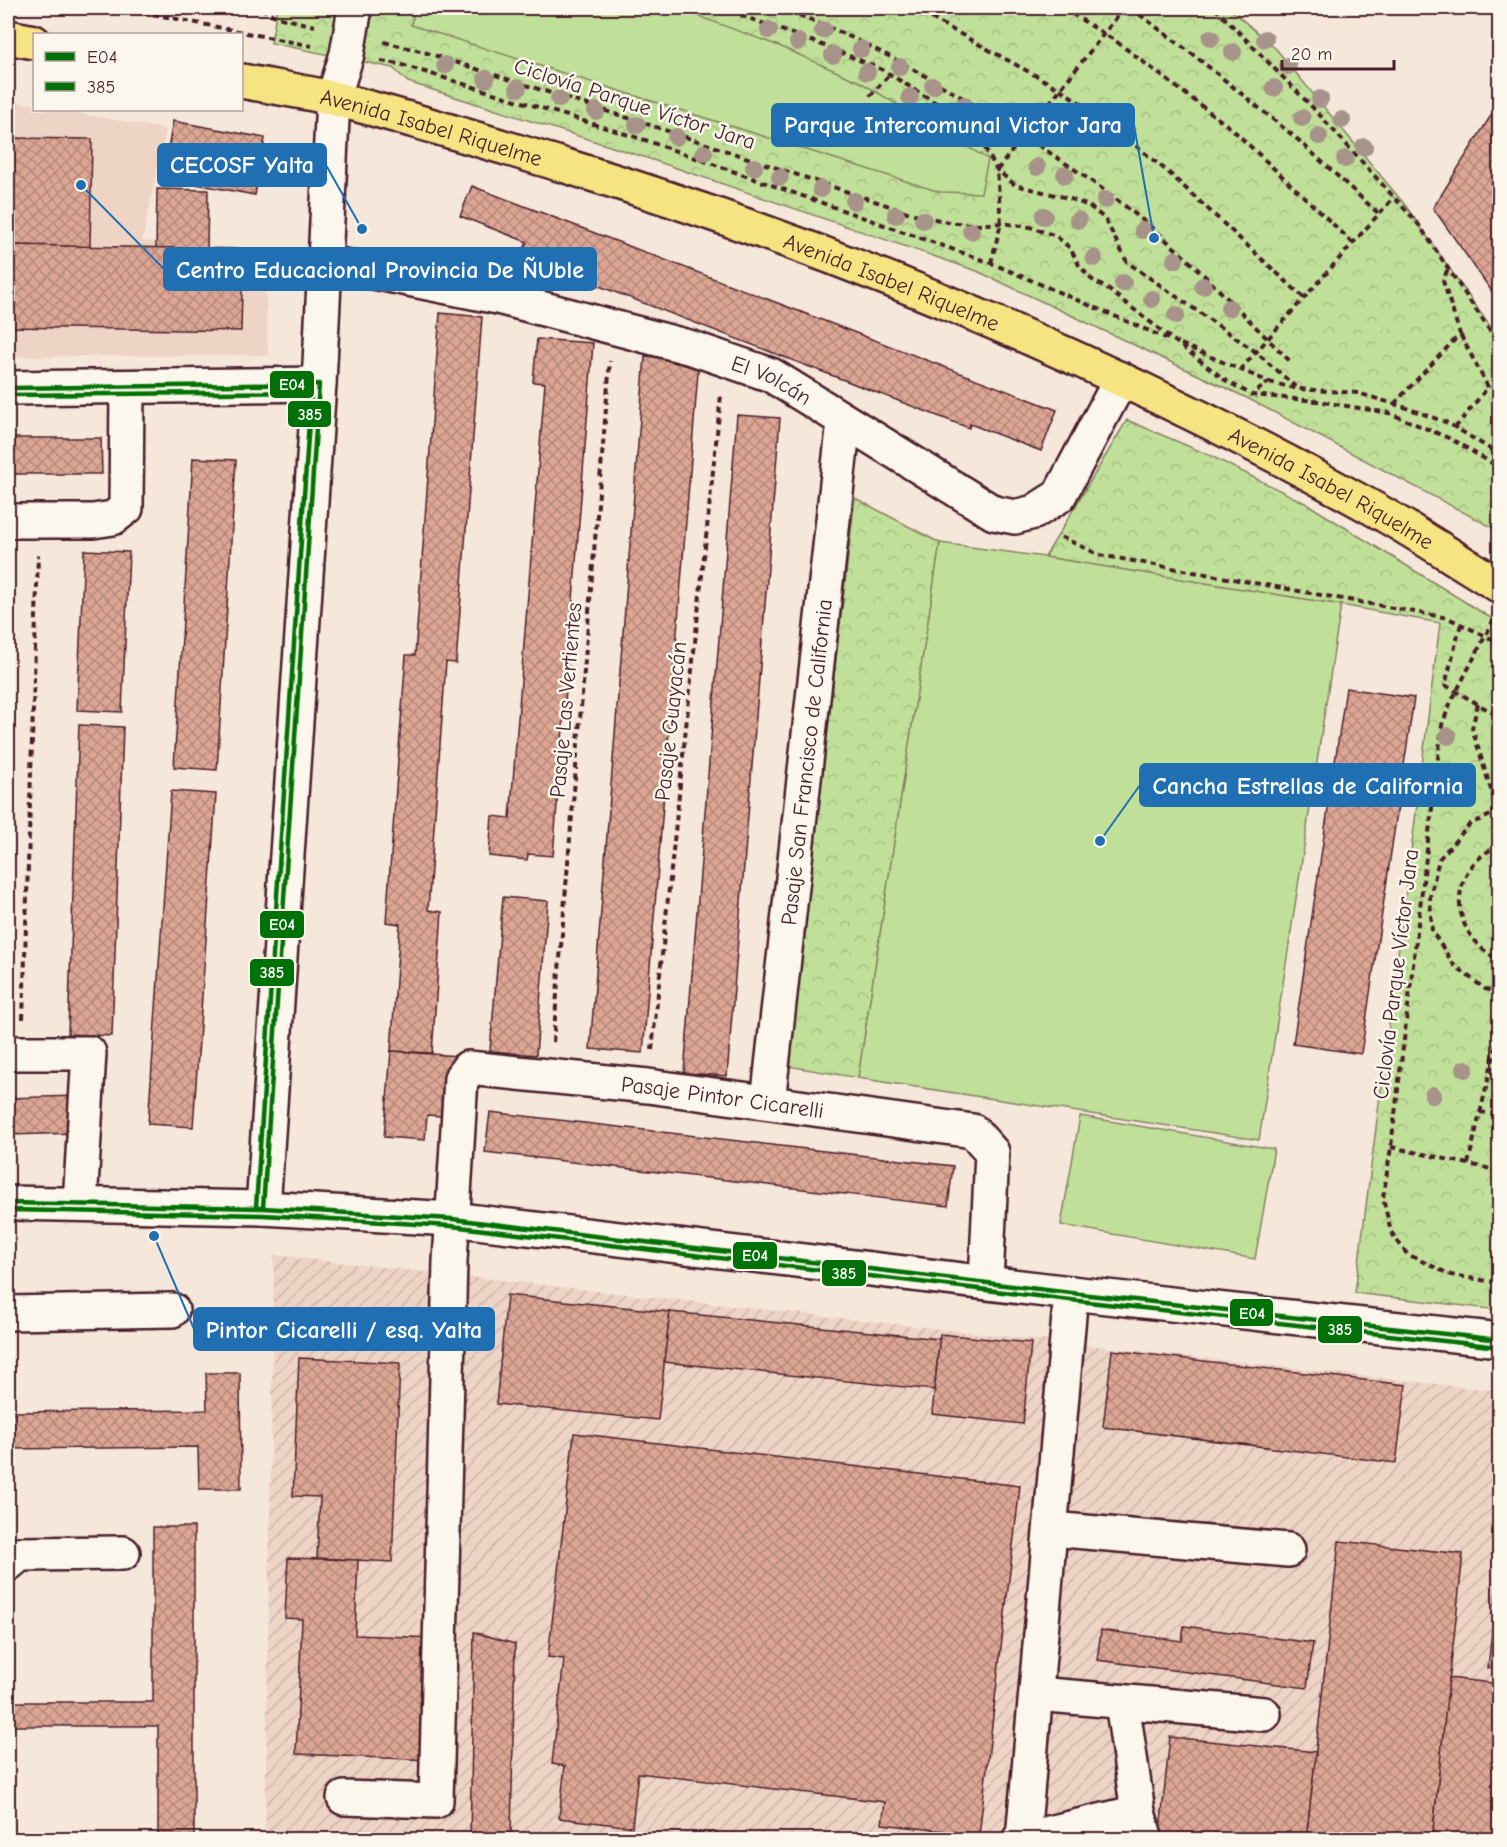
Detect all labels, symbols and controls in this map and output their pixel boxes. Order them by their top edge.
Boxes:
legend [33,33,243,111]
scale bar [1282,33,1394,71]
text: 20 m [1291,44,1332,65]
text: E04 [87,47,118,68]
street label: Ciclovía Parque Víctor Jara [511,53,759,155]
text: 385 [87,77,115,98]
street label: Avenida Isabel Riquelme [318,84,545,172]
callout: Parque Intercomunal Victor Jara [772,104,1134,146]
text: Parque Intercomunal Victor Jara [784,111,1122,139]
callout: CECOSF Yalta [158,144,326,186]
text: CECOSF Yalta [170,151,314,179]
street label: Avenida Isabel Riquelme [780,228,1003,337]
callout: Centro Educacional Provincia De ÑUble [164,248,596,290]
text: Centro Educacional Provincia De ÑUble [176,256,584,284]
street label: El Volcán [728,350,816,411]
line badge: E04 [269,370,315,399]
text: E04 [279,376,305,394]
line badge: 385 [287,400,332,428]
text: 385 [298,406,322,424]
street label: Avenida Isabel Riquelme [1224,422,1438,555]
street label: Pasaje San Francisco de California [776,598,838,927]
street label: Pasaje Las Vertientes [545,601,587,799]
street label: Pasaje Guayacán [650,640,692,802]
callout: Cancha Estrellas de California [1140,764,1475,806]
text: Cancha Estrellas de California [1153,772,1463,800]
street label: Ciclovía Parque Víctor Jara [1368,847,1424,1101]
line badge: E04 [259,910,305,939]
text: E04 [269,916,295,934]
line badge: 385 [249,958,295,987]
text: 385 [260,964,284,982]
street label: Pasaje Pintor Cicarelli [620,1071,825,1124]
line badge: E04 [732,1241,778,1270]
text: E04 [742,1247,768,1265]
line badge: 385 [821,1259,867,1287]
text: 385 [832,1265,856,1283]
line badge: E04 [1229,1298,1274,1327]
text: E04 [1239,1305,1265,1323]
callout: Pintor Cicarelli / esq. Yalta [194,1308,494,1350]
line badge: 385 [1317,1315,1363,1344]
text: Pintor Cicarelli / esq. Yalta [206,1316,482,1344]
text: 385 [1328,1321,1352,1339]

